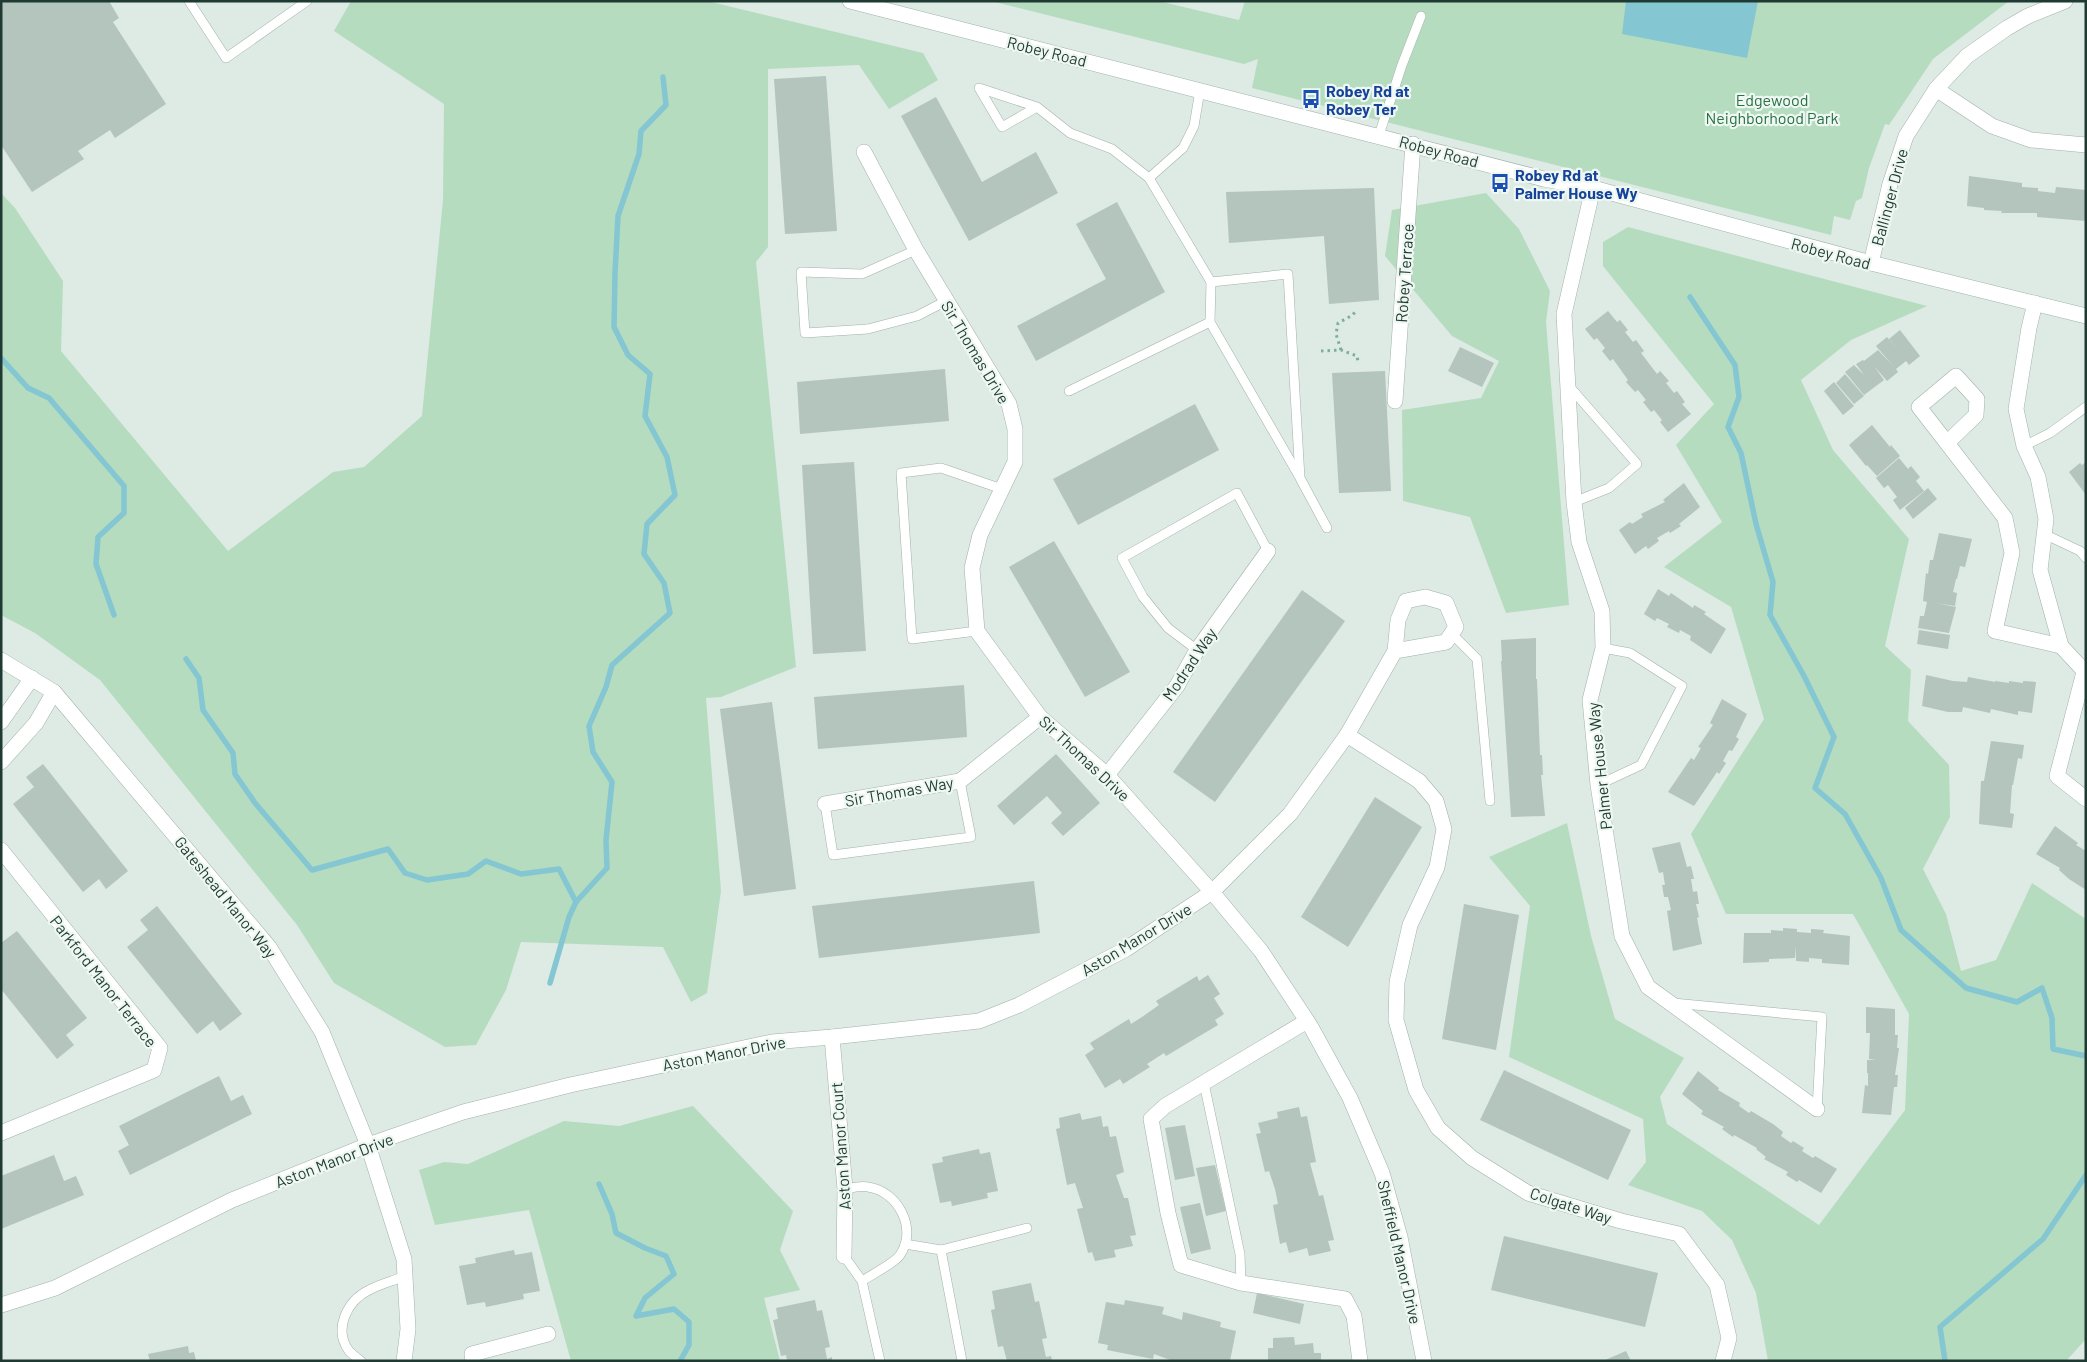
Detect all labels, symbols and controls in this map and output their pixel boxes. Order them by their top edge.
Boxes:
street label: Robey Road [1005,32,1089,70]
place label: Robey Rd at Robey Ter [1326,81,1410,118]
bus stop icon: Robey Rd at Robey Ter [1300,88,1322,110]
park label: Edgewood Neighborhood Park [1705,90,1839,127]
street label: Robey Road [1397,131,1481,171]
street label: Ballinger Drive [1867,146,1911,248]
place label: Robey Rd at Palmer House Wy [1515,165,1638,202]
bus stop icon: Robey Rd at Palmer House Wy [1489,172,1511,194]
street label: Robey Terrace [1391,223,1417,323]
street label: Robey Road [1789,233,1873,273]
street label: Sir Thomas Drive [938,297,1014,407]
street label: Modrad Way [1158,624,1221,704]
street label: Palmer House Way [1583,701,1615,831]
street label: Sir Thomas Drive [1036,711,1134,805]
street label: Sir Thomas Way [843,772,955,810]
street label: Gateshead Manor Way [171,832,281,962]
street label: Aston Manor Drive [1078,899,1194,979]
street label: Parkford Manor Terrace [47,911,161,1051]
street label: Aston Manor Drive [661,1032,787,1074]
street label: Aston Manor Court [826,1081,854,1211]
street label: Aston Manor Drive [272,1129,396,1191]
street label: Sheffield Manor Drive [1374,1178,1426,1326]
street label: Colgate Way [1528,1183,1615,1227]

